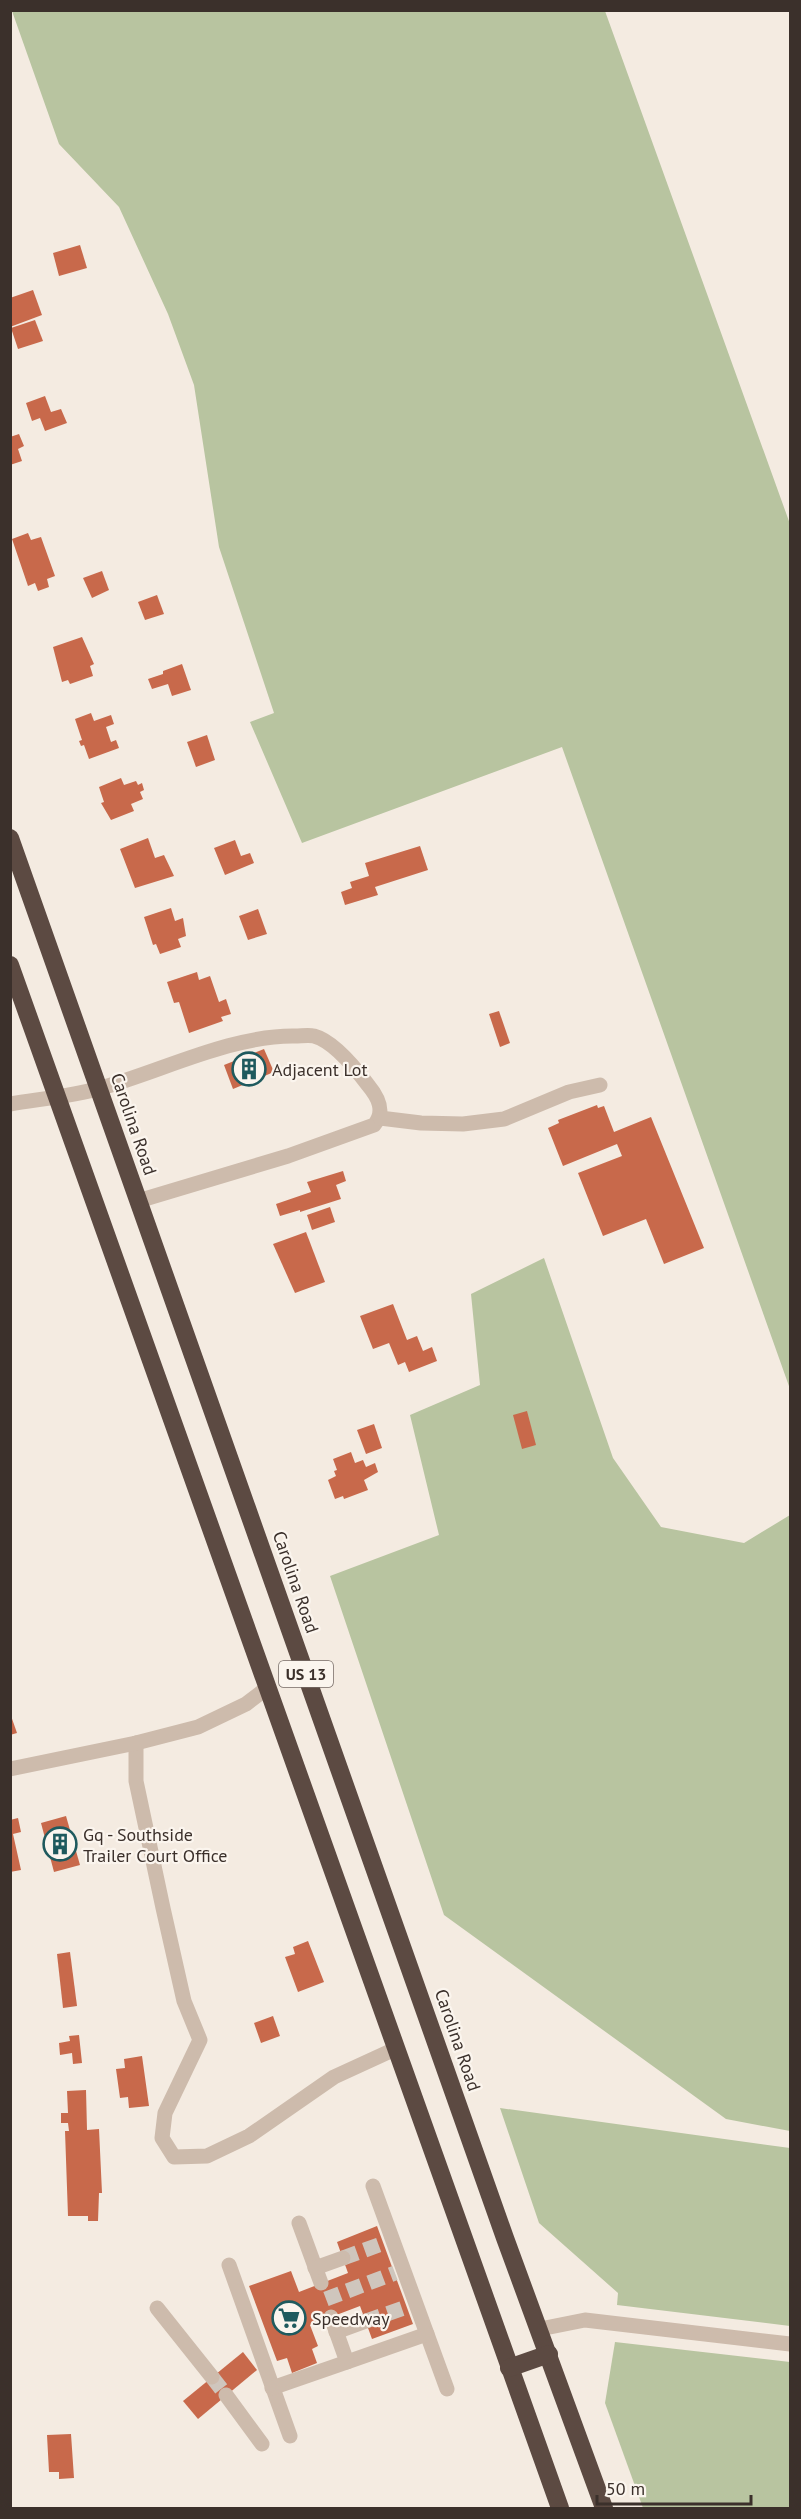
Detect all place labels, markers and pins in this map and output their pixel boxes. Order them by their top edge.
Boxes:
building icon: Adjacent Lot [231,1051,267,1087]
place label: Adjacent Lot [272,1058,368,1081]
place label: Gq - Southside Trailer Court Office [83,1823,228,1867]
building icon: Gq - Southside Trailer Court Office [42,1826,78,1862]
supermarket icon: Speedway [271,2300,307,2336]
place label: Speedway [312,2307,390,2330]

